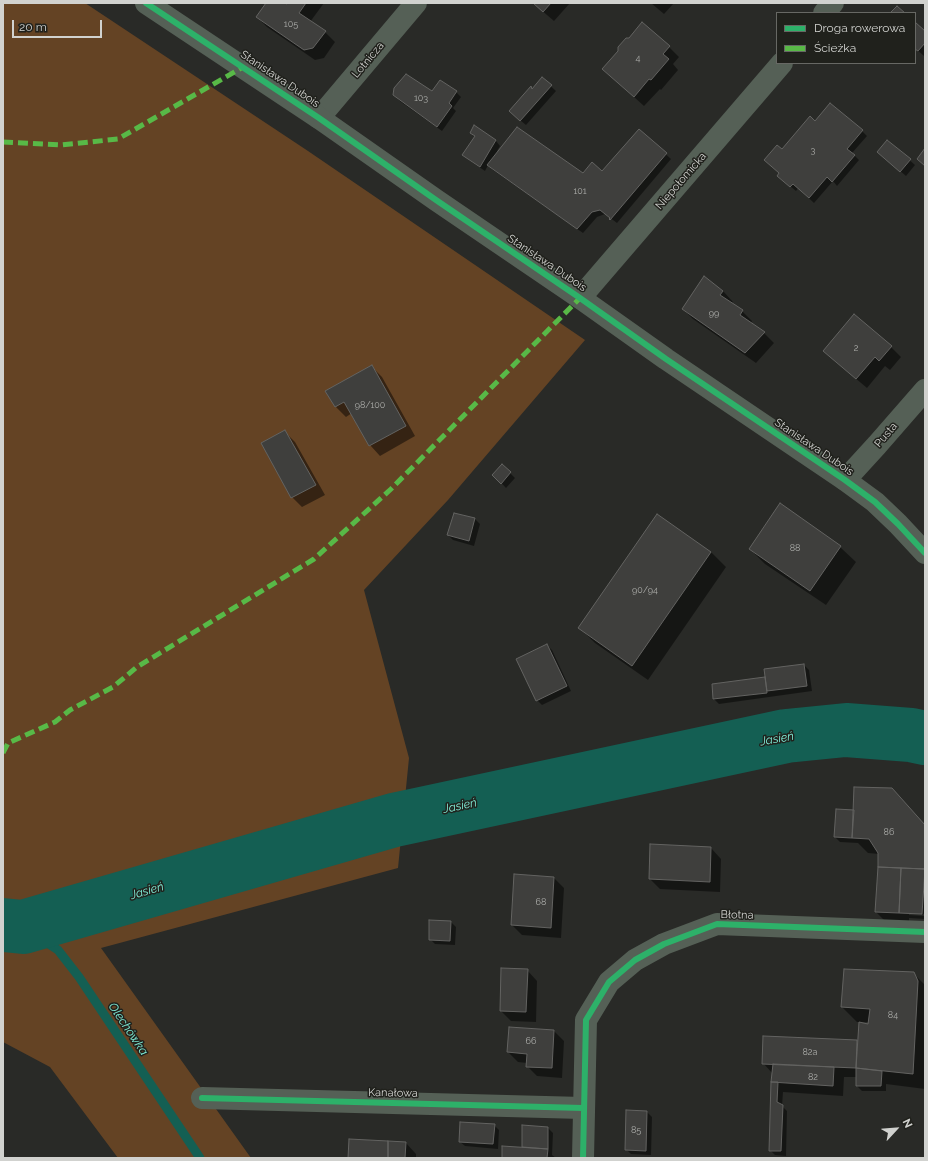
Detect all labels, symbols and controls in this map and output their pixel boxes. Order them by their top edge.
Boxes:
scale bar [14,12,104,38]
legend [776,12,916,64]
house number: 105 [284,19,298,29]
text: 20 m [19,20,47,34]
text: Droga rowerowa [814,21,905,35]
street label: Lotnicza [349,39,387,81]
text: Ścieżka [814,41,856,55]
street label: Stanisława Dubois [238,48,322,110]
house number: 4 [636,53,640,63]
house number: 103 [414,93,428,103]
house number: 3 [811,145,815,155]
street label: Niepołomicka [653,150,709,212]
house number: 101 [573,186,587,196]
street label: Stanisława Dubois [505,232,589,294]
house number: 99 [709,308,719,318]
house number: 2 [854,343,858,353]
house number: 98/100 [355,400,385,410]
street label: Stanisława Dubois [772,416,856,478]
street label: Pusta [872,420,900,450]
house number: 88 [790,543,800,553]
house number: 90/94 [632,585,658,595]
water label: Jasień [759,729,795,749]
water label: Jasień [442,795,478,817]
house number: 86 [884,827,894,837]
water label: Jasień [129,879,165,903]
house number: 68 [536,897,546,907]
street label: Błotna [720,908,754,922]
water label: Olechówka [105,1000,151,1058]
house number: 84 [888,1010,898,1020]
house number: 66 [526,1036,536,1046]
house number: 82a [803,1047,817,1057]
house number: 82 [808,1072,818,1082]
street label: Kanałowa [368,1086,418,1100]
north arrow [876,1109,916,1149]
text: N [900,1117,915,1130]
house number: 85 [631,1125,641,1135]

